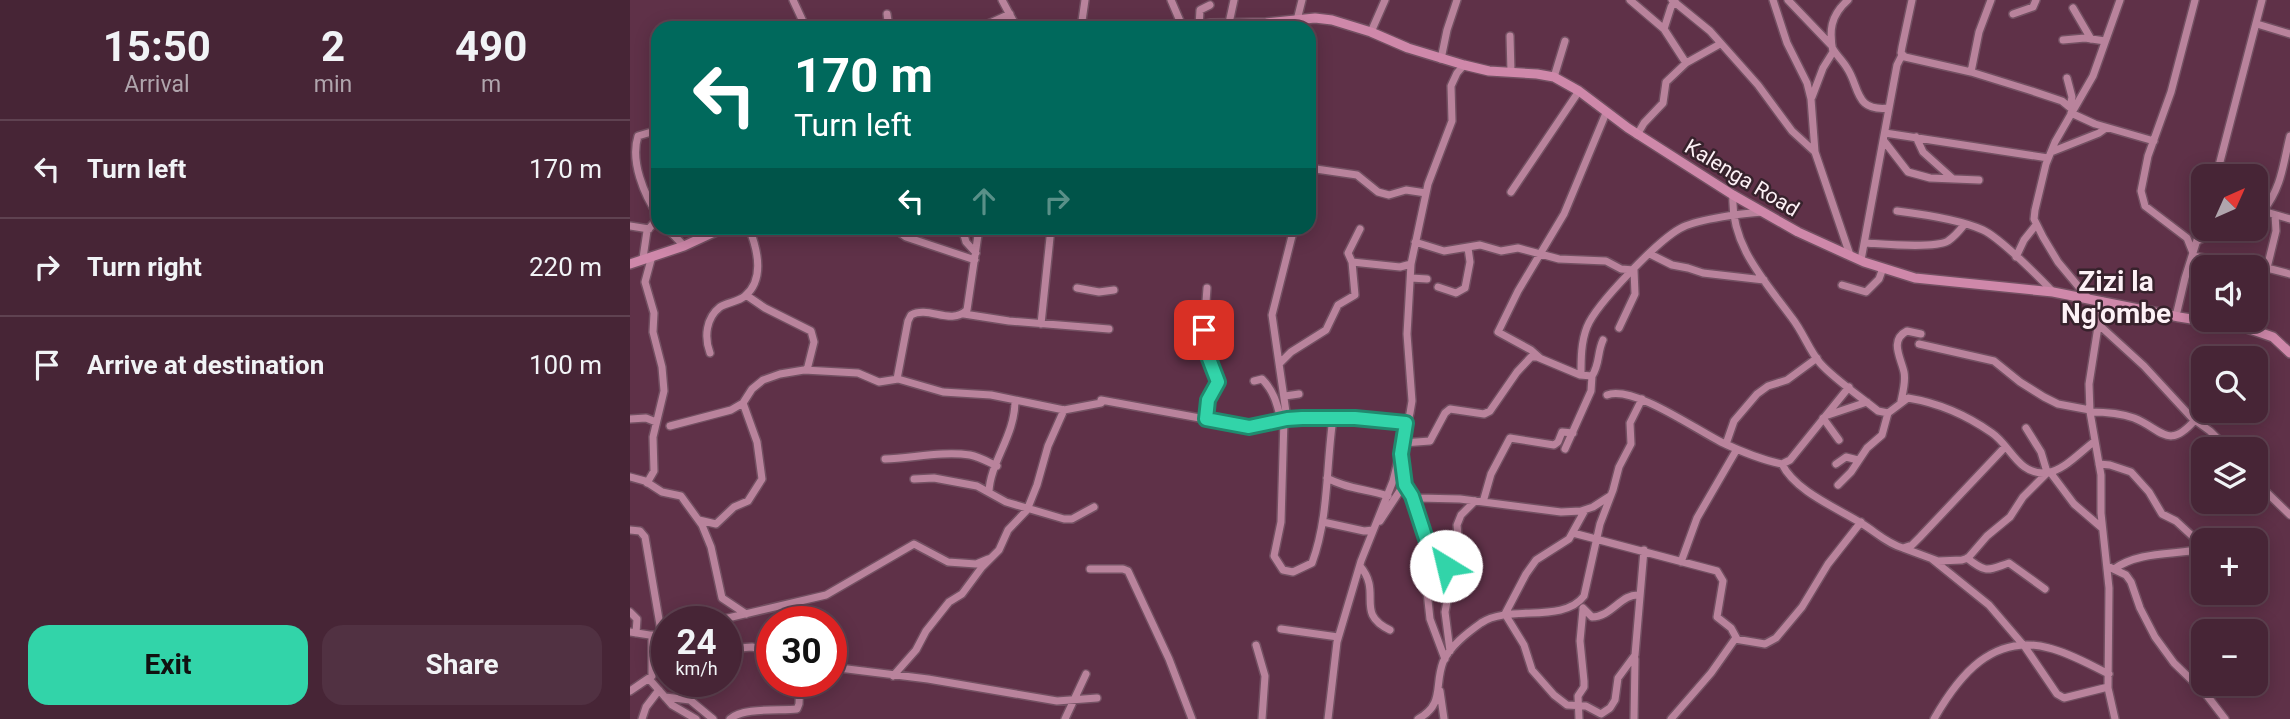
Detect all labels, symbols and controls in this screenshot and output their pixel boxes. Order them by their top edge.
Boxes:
text: 15:50 [103,22,211,71]
text: 2 [321,22,345,71]
text: 490 [455,22,527,71]
text: 170 m [794,47,933,104]
icon: left [679,49,770,140]
text: Arrival [124,71,190,98]
text: min [314,71,352,98]
text: m [481,71,501,98]
text: Turn left [794,106,912,144]
street label: Kalenga Road [1681,134,1803,222]
icon: left [28,150,66,188]
text: Turn left [87,154,186,184]
text: 170 m [529,154,602,184]
north arrow [2191,164,2268,242]
map controls [2191,164,2268,696]
icon: left [892,182,930,220]
icon: ahead [965,182,1003,220]
icon: right [1038,182,1076,220]
icon: right [28,248,66,286]
text: Turn right [87,252,202,282]
text: 220 m [529,252,602,282]
button: sound [2191,255,2268,332]
district label: Zizi la Ng'ombe [2061,265,2171,330]
pin [1174,300,1234,360]
icon: arrive [1185,311,1223,349]
icon: arrive [28,346,66,384]
button: search [2191,346,2268,423]
text: Arrive at destination [87,350,324,380]
text: 100 m [529,350,602,380]
button: layers [2191,437,2268,514]
button: + [2191,528,2268,605]
position arrow [1409,529,1483,603]
speed limit sign: 30 [756,606,847,697]
button: − [2191,619,2268,696]
text: 24 [676,622,717,663]
button: Exit [28,625,308,705]
button: Share [322,625,602,705]
text: km/h [675,658,718,679]

